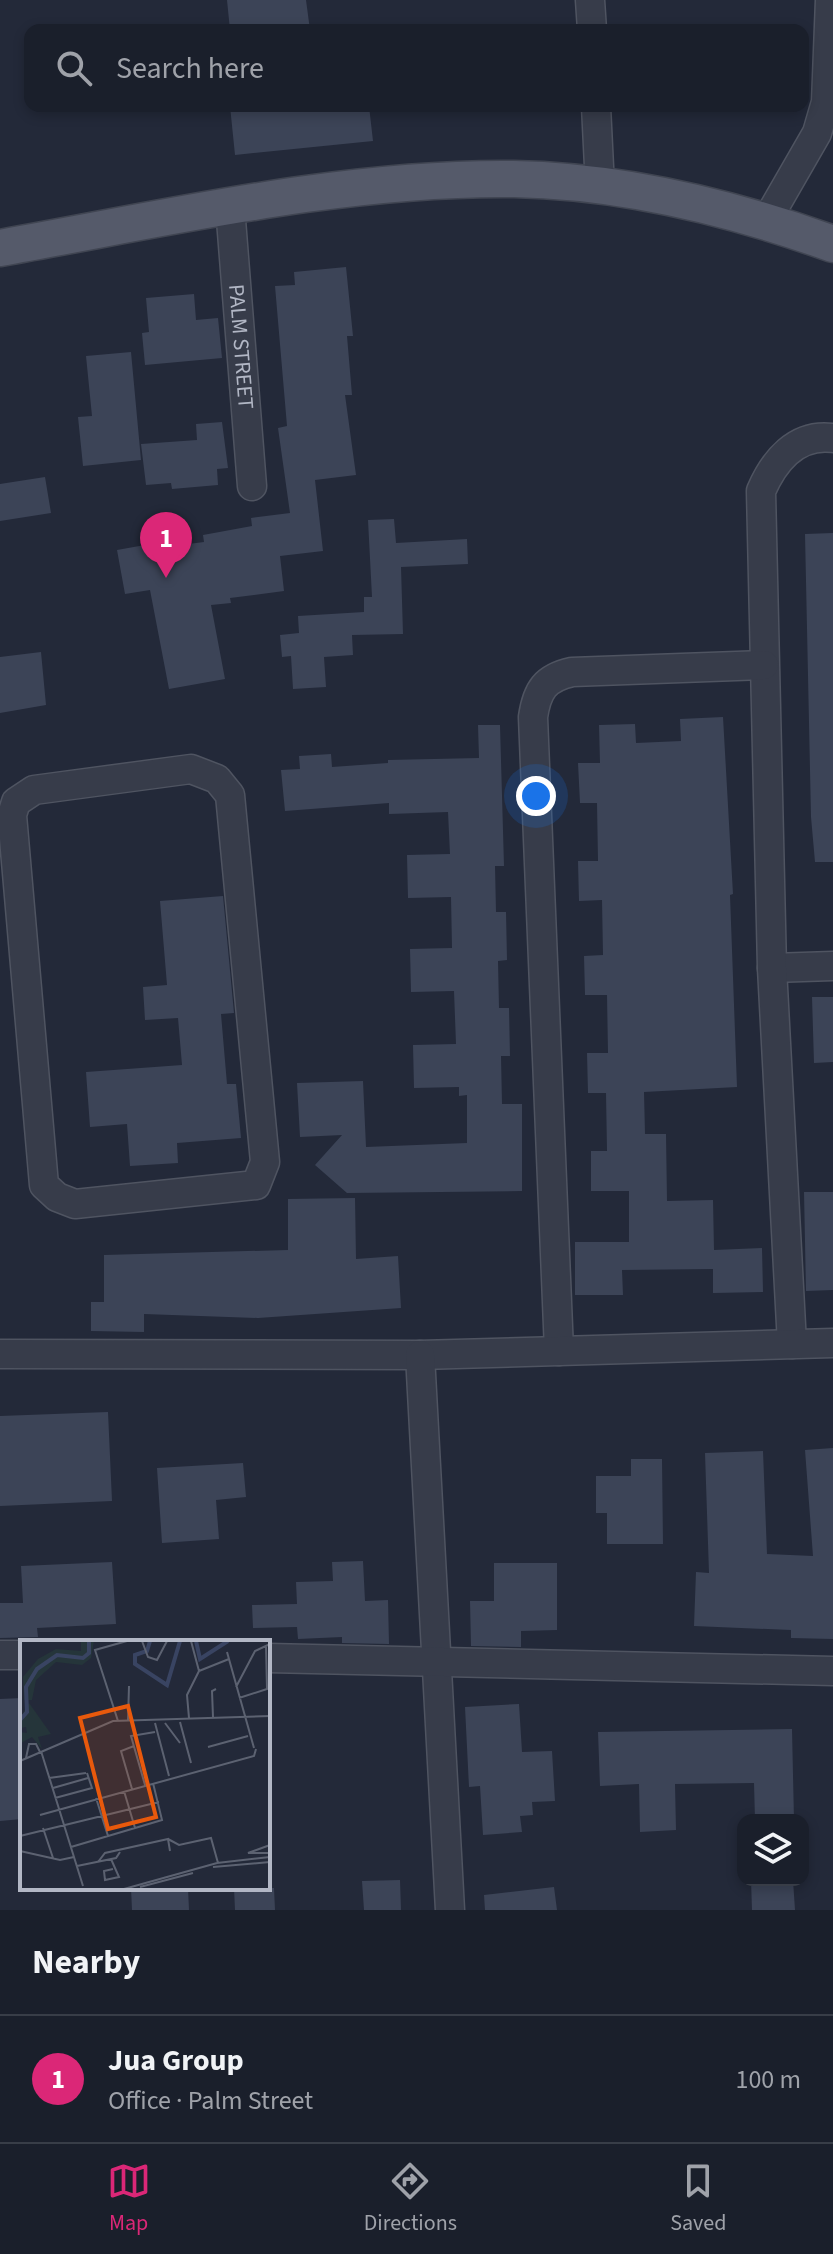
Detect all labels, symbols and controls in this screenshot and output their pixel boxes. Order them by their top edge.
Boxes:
search box [24,24,809,112]
icon: search [52,46,96,90]
text: Search here [116,47,264,90]
street label: PALM STREET [220,283,262,410]
pin: 1 [140,512,192,578]
your location [516,776,556,816]
inset map [20,1640,270,1890]
map controls [737,1814,809,1886]
button: layers [737,1814,809,1886]
text: Nearby [32,1938,140,1987]
text: Jua Group [108,2039,244,2082]
text: 1 [51,2061,65,2098]
text: 100 m [735,2061,801,2098]
text: Office · Palm Street [108,2082,313,2119]
tab: Map [107,2159,151,2239]
tab: Directions [364,2159,457,2239]
tab: Saved [670,2159,726,2239]

